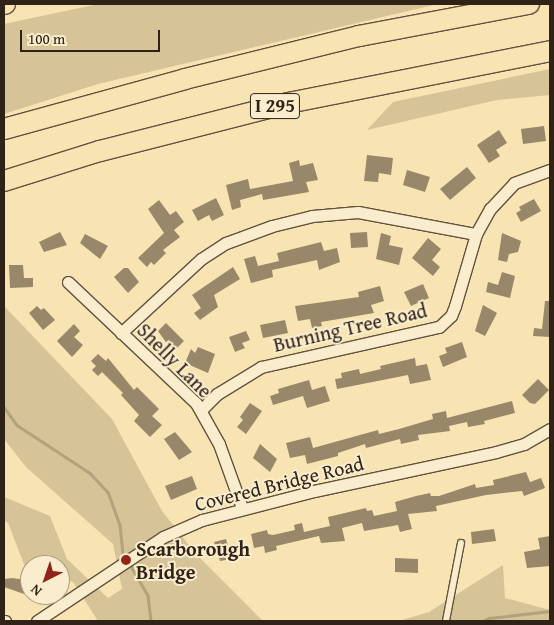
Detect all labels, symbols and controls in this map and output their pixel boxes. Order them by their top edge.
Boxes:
scale bar [22,20,162,52]
text: 100 m [28,28,65,49]
road number: I 295 [249,90,301,122]
street label: Burning Tree Road [271,298,429,356]
street label: Shelly Lane [133,318,217,402]
street label: Covered Bridge Road [192,450,366,516]
place label: Scarborough Bridge [136,536,250,583]
marker: Scarborough Bridge [120,554,132,566]
north arrow [20,555,70,605]
text: N [26,580,46,601]

